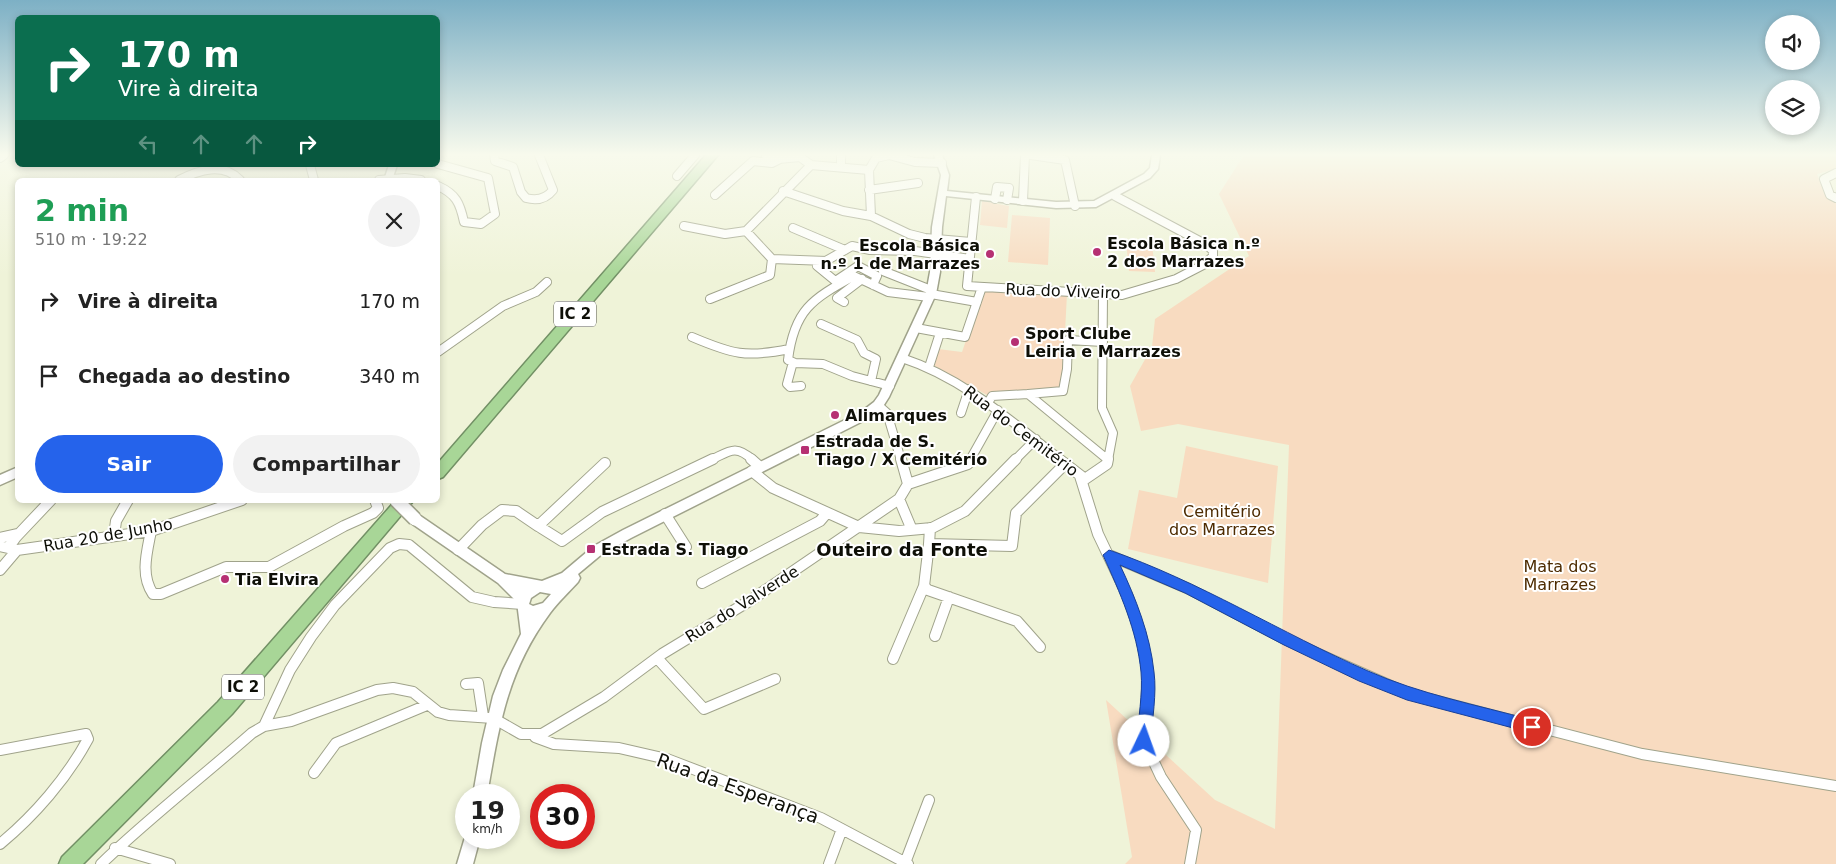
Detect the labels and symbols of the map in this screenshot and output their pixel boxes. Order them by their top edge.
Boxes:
place label: Escola Básica n.º 2 dos Marrazes [1107,234,1260,271]
place label: Escola Básica n.º 1 de Marrazes [820,236,980,273]
marker: Escola Básica n.º 2 dos Marrazes [1091,246,1103,258]
marker: Escola Básica n.º 1 de Marrazes [984,248,996,260]
street label: Rua do Viveiro [1005,279,1121,303]
road number: IC 2 [554,302,596,326]
place label: Sport Clube Leiria e Marrazes [1025,324,1181,361]
marker: Sport Clube Leiria e Marrazes [1009,336,1021,348]
street label: Rua do Cemitério [960,382,1082,480]
place label: Alimarques [845,406,947,425]
marker: Alimarques [829,409,841,421]
place label: Estrada de S. Tiago / X Cemitério [815,432,987,469]
marker: Estrada de S. Tiago / X Cemitério [799,444,811,456]
park label: Cemitério dos Marrazes [1169,502,1275,539]
street label: Rua 20 de Junho [42,514,174,556]
district label: Outeiro da Fonte [816,539,988,560]
place label: Estrada S. Tiago [601,540,748,559]
marker: Estrada S. Tiago [585,543,597,555]
park label: Mata dos Marrazes [1523,557,1597,594]
street label: Rua do Valverde [682,561,802,647]
place label: Tia Elvira [235,570,319,589]
marker: Tia Elvira [219,573,231,585]
road number: IC 2 [222,674,264,700]
pin [1511,706,1553,748]
position arrow [1117,714,1169,766]
street label: Rua da Esperança [654,748,822,828]
speed limit sign: 30 [530,784,595,849]

